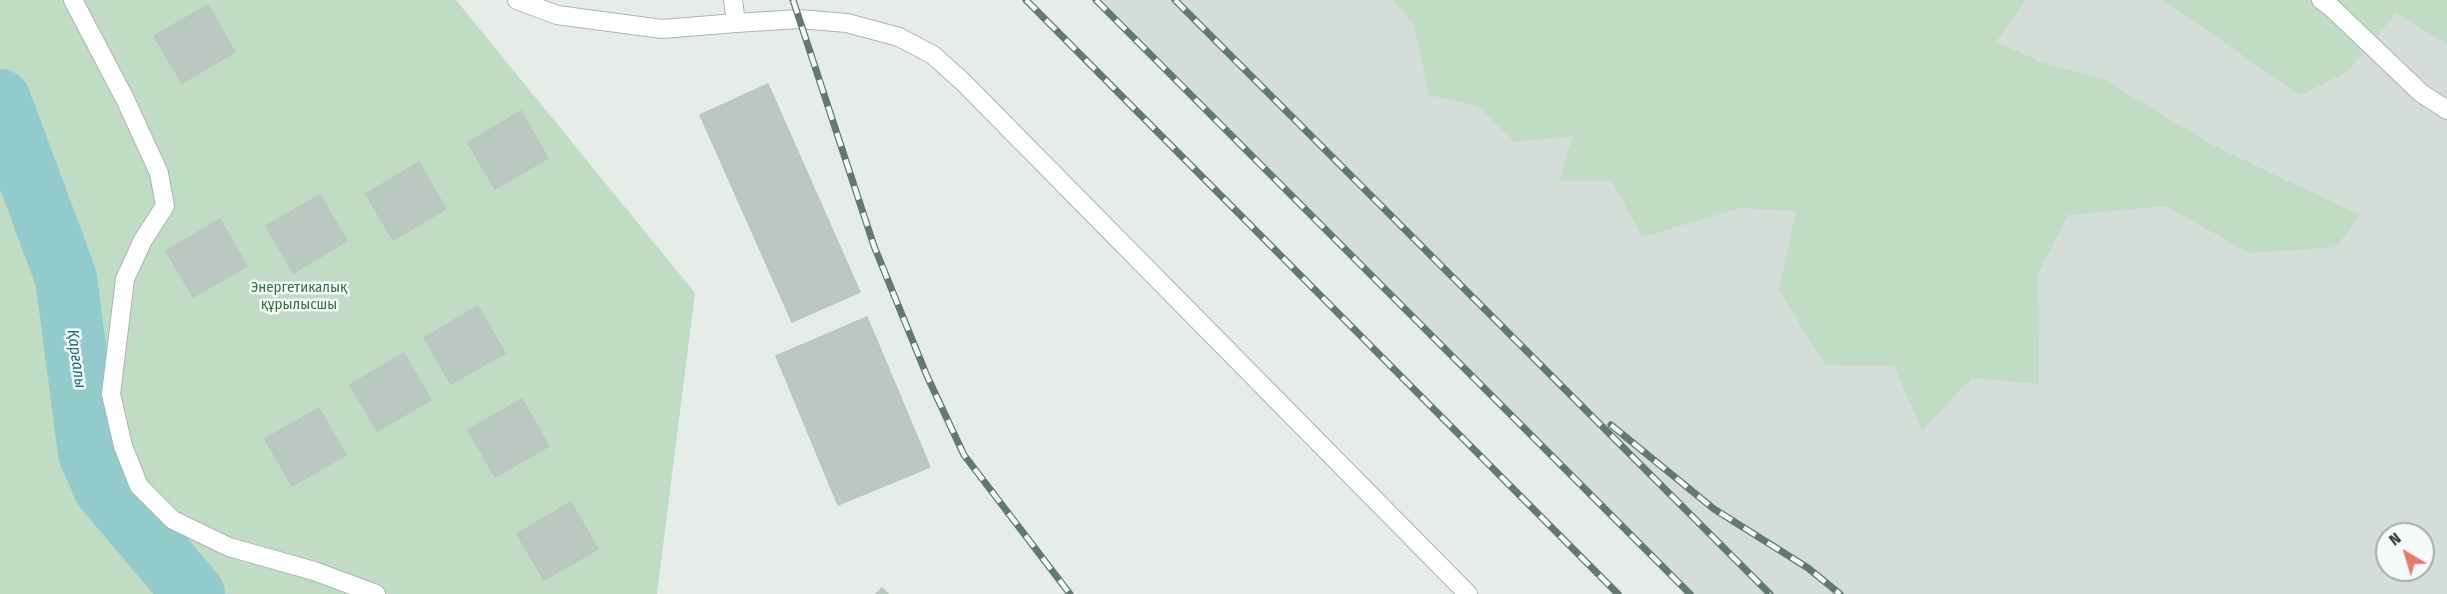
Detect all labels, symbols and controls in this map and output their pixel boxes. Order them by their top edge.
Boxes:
park label: Энергетикалық құрылысшы [251,279,347,314]
water label: Қарғалы [62,328,90,390]
north arrow [2375,522,2435,582]
text: N [2385,529,2404,549]

